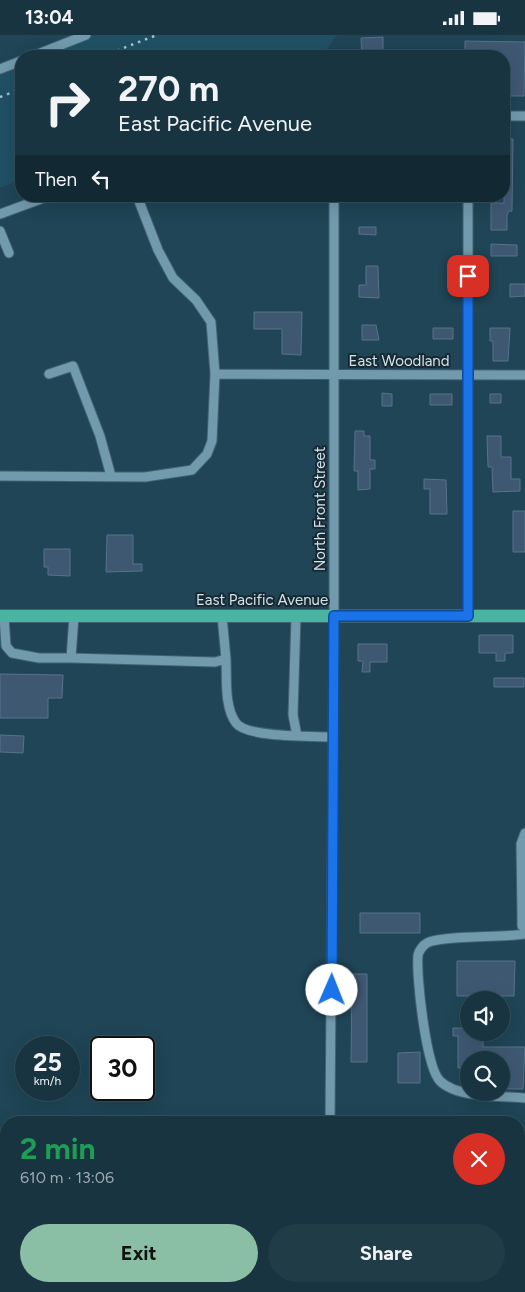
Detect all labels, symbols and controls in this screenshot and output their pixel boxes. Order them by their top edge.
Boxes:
text: 13:04 [25,6,74,29]
text: 270 m [118,68,219,110]
icon: right [35,70,100,135]
text: East Pacific Avenue [118,110,312,137]
icon: left [87,165,115,193]
text: Then [35,168,77,191]
pin [447,255,489,297]
icon: arrive [454,262,482,290]
street label: East Woodland [349,352,450,370]
street label: North Front Street [311,446,329,571]
street label: East Pacific Avenue [196,591,328,609]
position arrow [305,963,357,1015]
map controls [460,991,510,1101]
button: sound [460,991,510,1041]
speed limit sign: 30 [90,1036,155,1101]
text: 25 [33,1047,62,1077]
button: search [460,1051,510,1101]
text: km/h [34,1074,61,1088]
text: 2 min [20,1130,96,1167]
button: close [453,1133,505,1185]
text: 610 m · 13:06 [20,1168,114,1187]
button: Exit [20,1224,258,1282]
button: Share [268,1224,505,1282]

